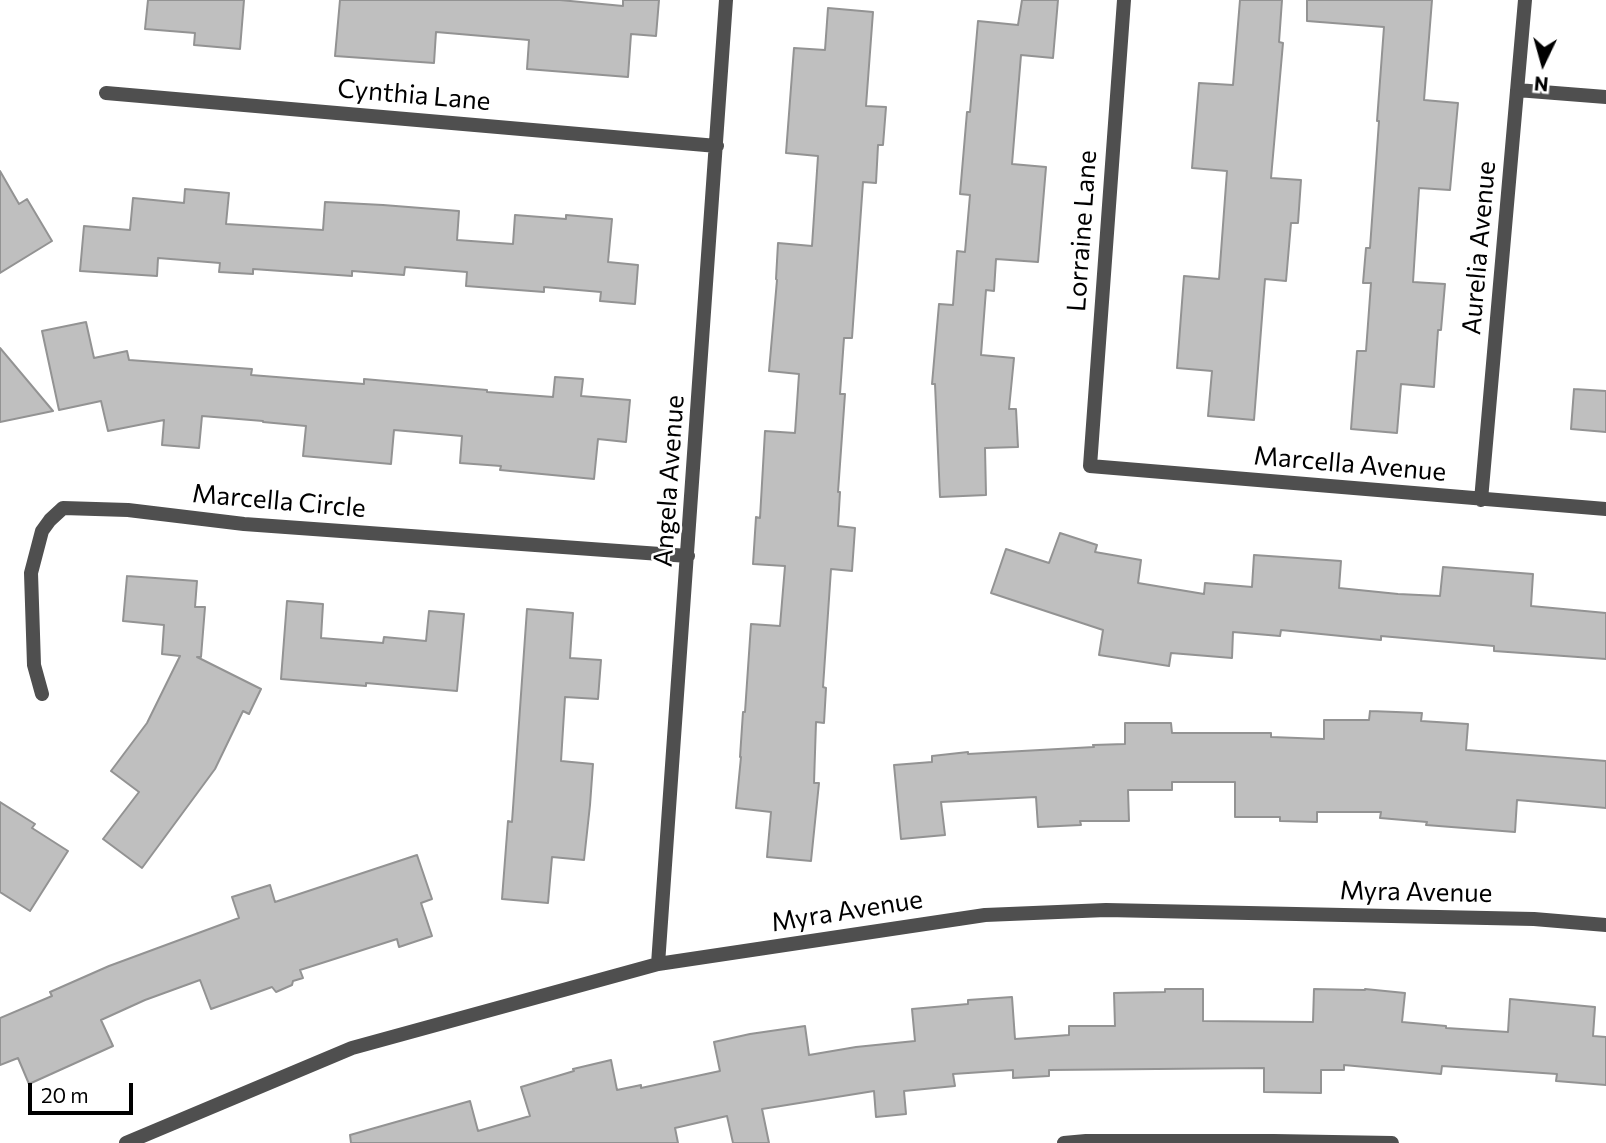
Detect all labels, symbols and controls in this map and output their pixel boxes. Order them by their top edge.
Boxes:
north arrow [1508,28,1578,98]
text: N [1533,72,1549,96]
street label: Cynthia Lane [336,73,492,117]
street label: Lorraine Lane [1061,149,1103,313]
street label: Aurelia Avenue [1456,160,1502,336]
street label: Angela Avenue [647,394,691,568]
street label: Marcella Avenue [1252,440,1448,488]
street label: Marcella Circle [191,478,367,524]
street label: Myra Avenue [1339,875,1493,909]
street label: Myra Avenue [769,884,925,938]
scale bar [32,1070,136,1114]
text: 20 m [41,1082,89,1107]

